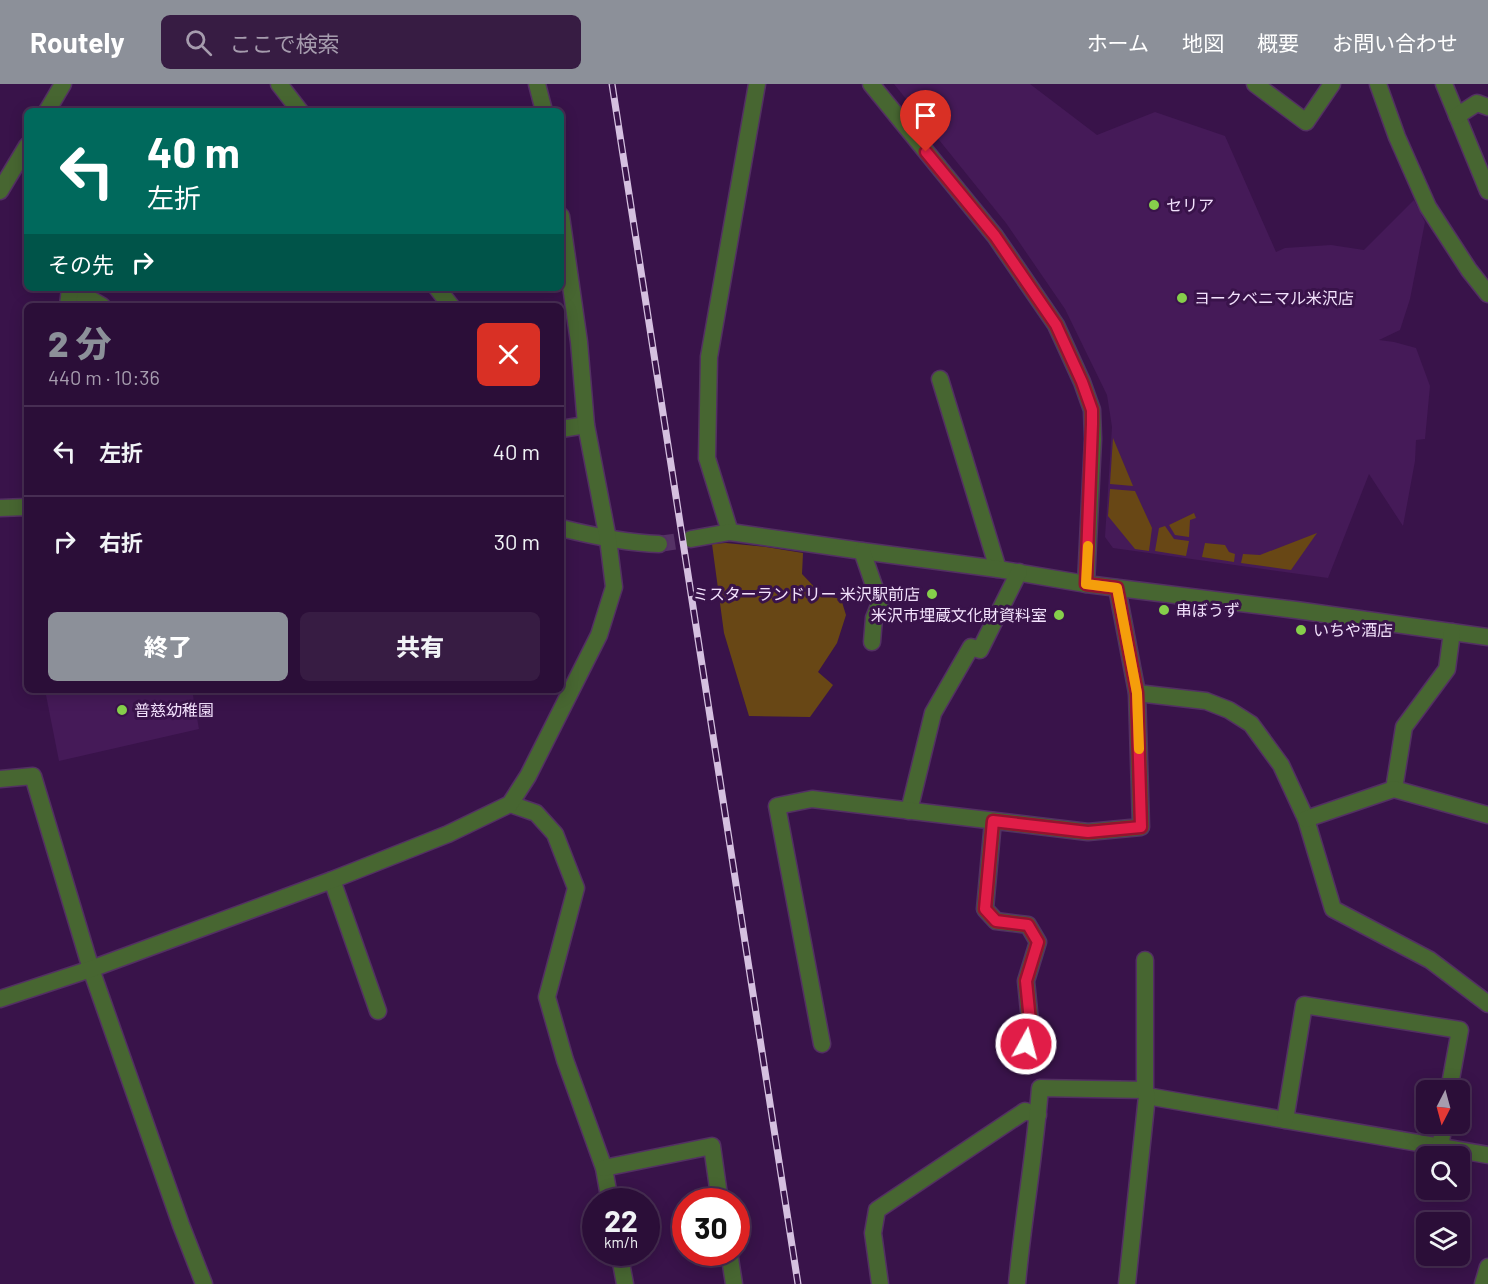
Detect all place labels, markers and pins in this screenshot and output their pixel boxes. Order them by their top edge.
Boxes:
pin [900,90,951,152]
place label: セリア [1166,195,1214,214]
marker: セリア [1147,198,1161,212]
place label: ヨークベニマル米沢店 [1194,288,1354,307]
marker: ヨークベニマル米沢店 [1175,291,1189,305]
place label: ミスターランドリー 米沢駅前店 [693,584,920,603]
marker: ミスターランドリー 米沢駅前店 [925,587,939,601]
place label: 串ぼうず [1176,600,1240,619]
marker: 串ぼうず [1157,603,1171,617]
place label: 米沢市埋蔵文化財資料室 [871,605,1047,624]
marker: 米沢市埋蔵文化財資料室 [1052,608,1066,622]
place label: いちや酒店 [1313,620,1393,639]
marker: いちや酒店 [1294,623,1308,637]
place label: 普慈幼稚園 [134,700,214,719]
marker: 普慈幼稚園 [115,703,129,717]

